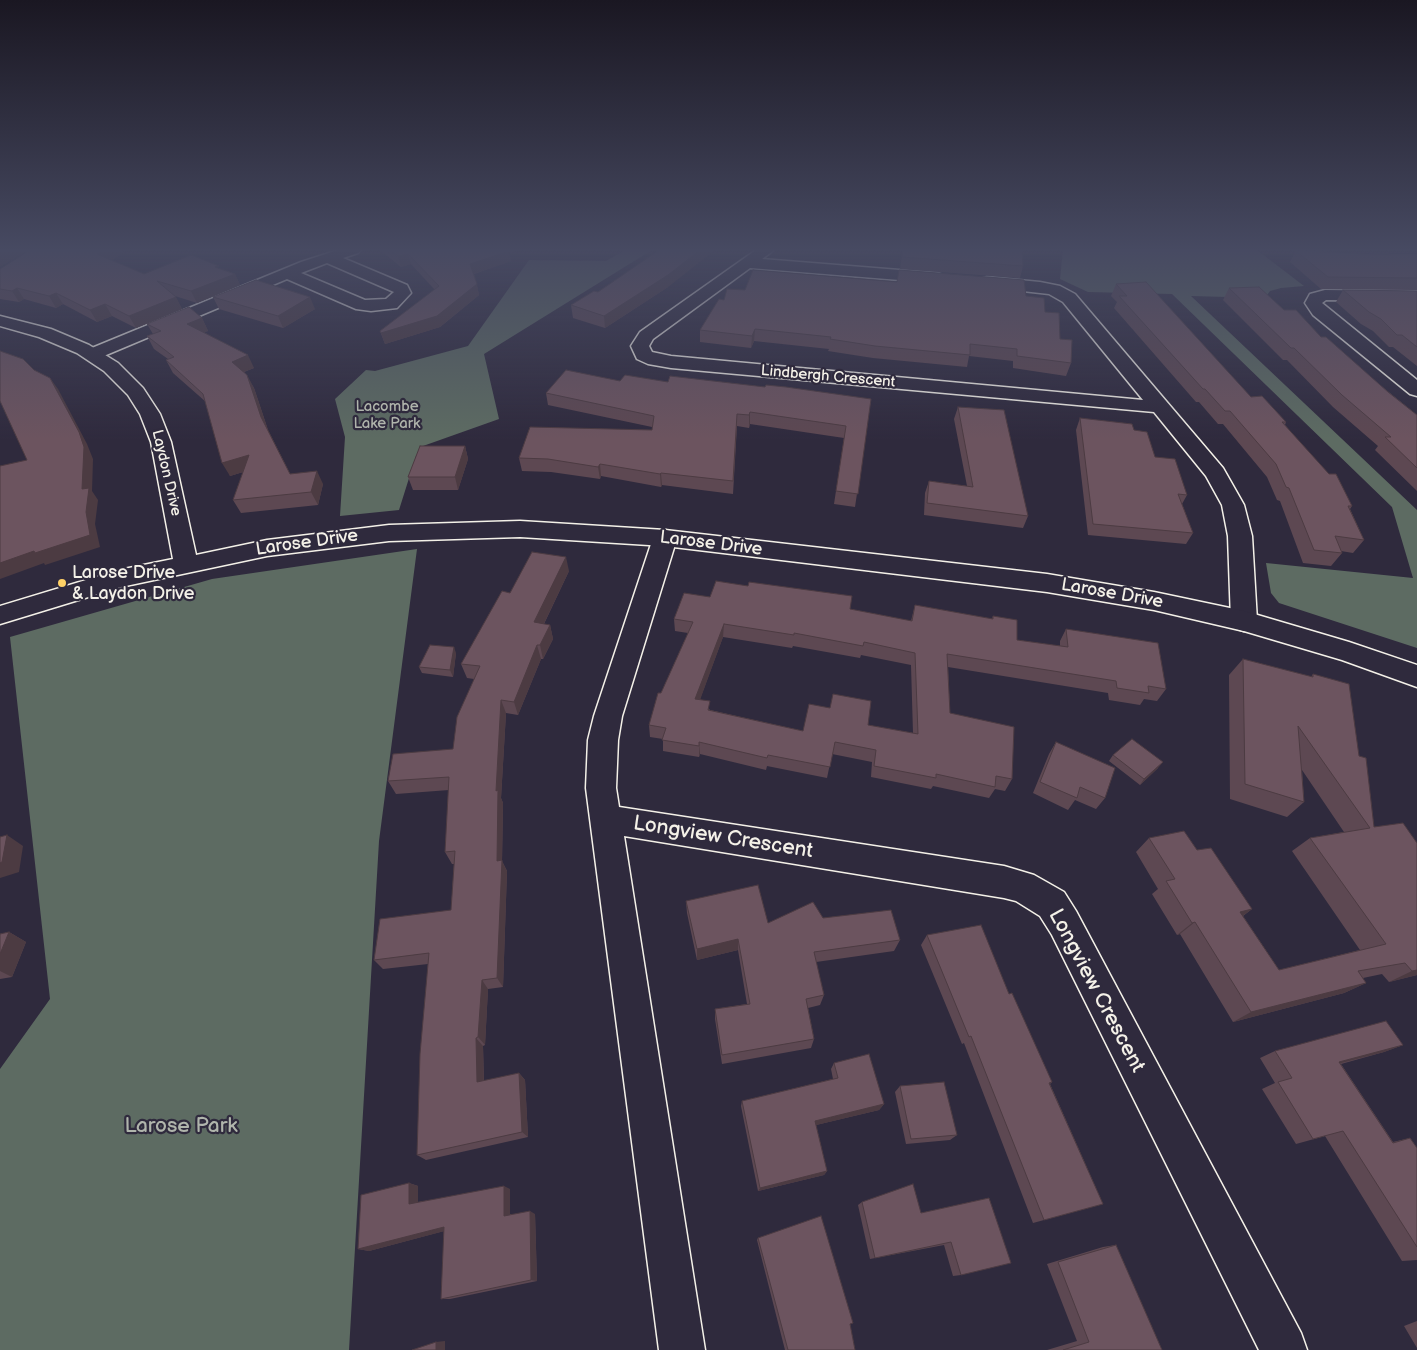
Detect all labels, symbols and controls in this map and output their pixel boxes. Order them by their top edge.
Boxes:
street label: Lindbergh Crescent [760,362,896,392]
park label: Lacombe Lake Park [354,398,420,433]
street label: Laydon Drive [147,428,185,518]
street label: Larose Drive [254,525,360,561]
street label: Larose Drive [659,527,763,561]
place label: Larose Drive & Laydon Drive [72,562,194,604]
street label: Larose Drive [1059,574,1165,614]
marker: Larose Drive & Laydon Drive [56,577,68,589]
street label: Longview Crescent [631,811,815,865]
street label: Longview Crescent [1042,905,1150,1077]
park label: Larose Park [124,1114,238,1140]

